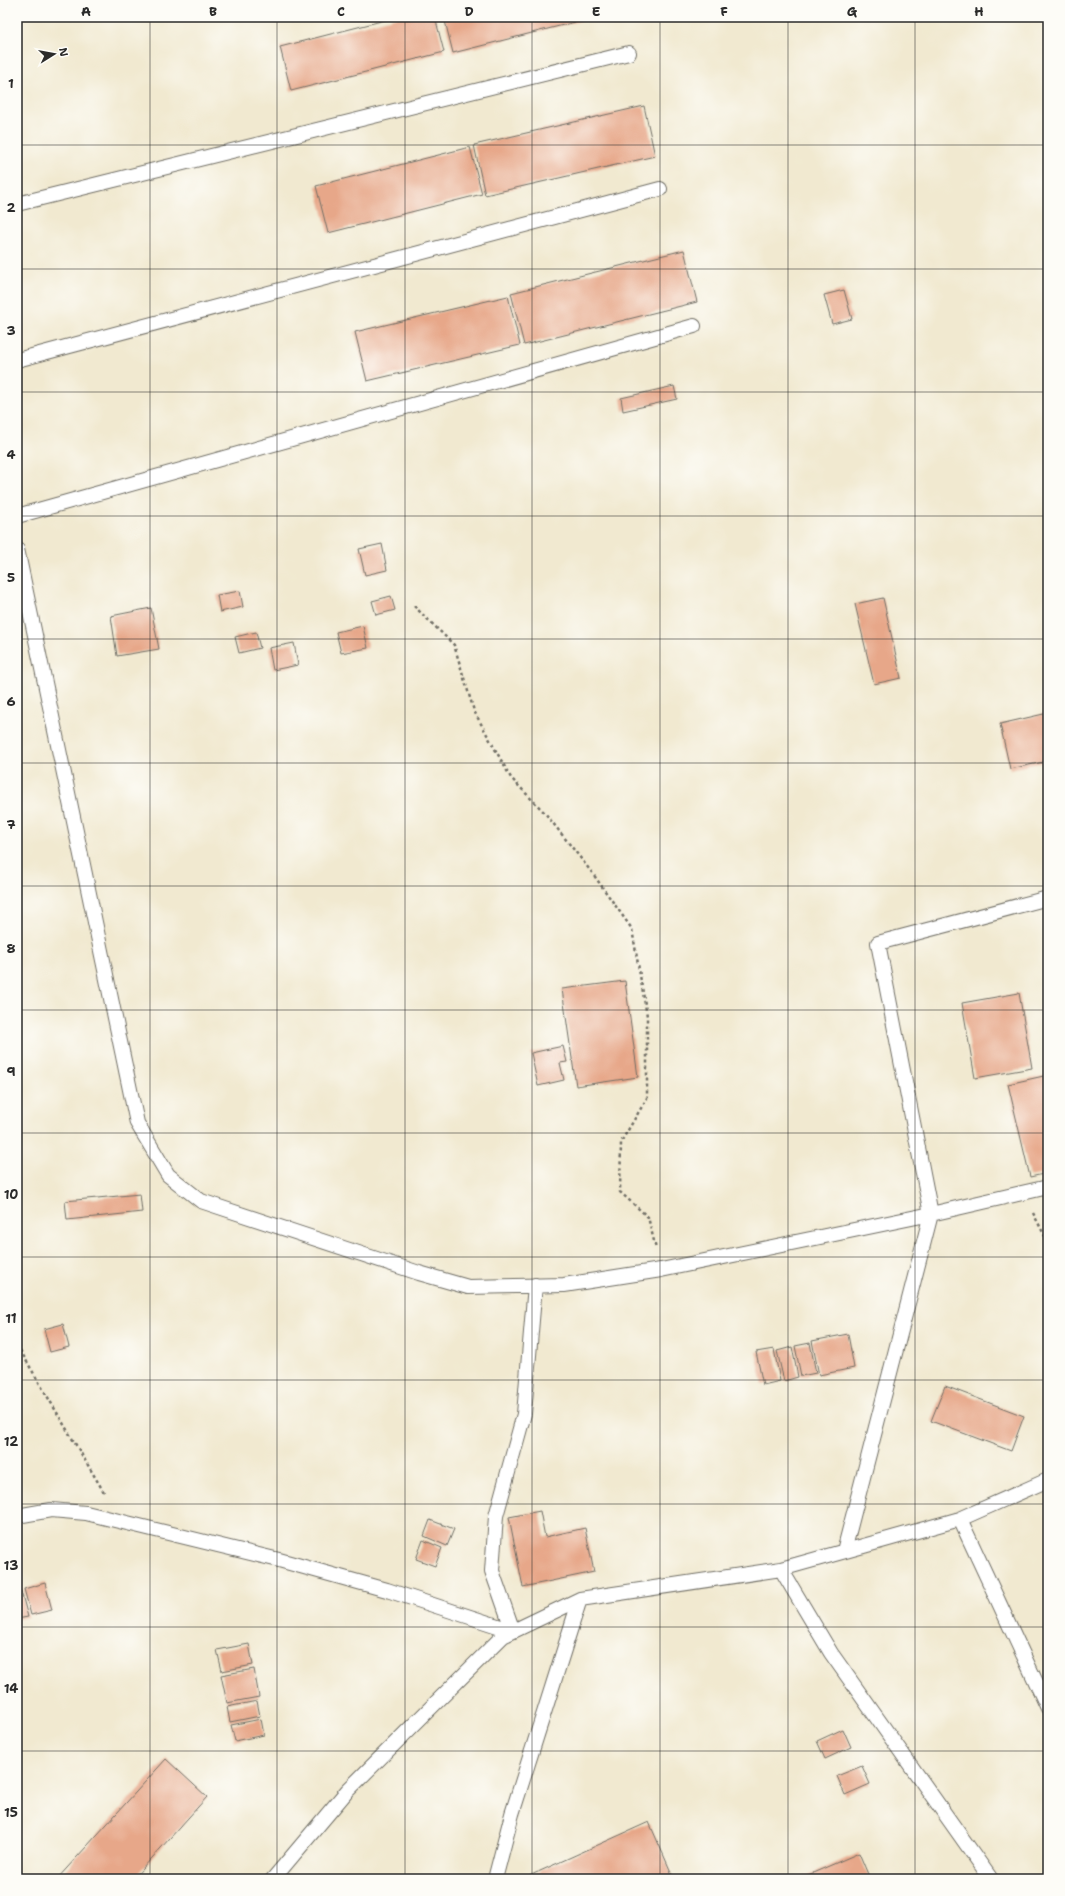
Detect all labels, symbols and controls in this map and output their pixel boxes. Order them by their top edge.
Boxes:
text: A [81,3,91,20]
text: B [209,3,217,20]
text: C [337,3,345,20]
text: D [464,3,474,20]
text: E [592,3,601,20]
text: F [720,3,728,20]
text: G [847,3,858,20]
text: H [974,3,984,20]
north arrow [34,34,74,74]
text: N [55,46,72,58]
text: 1 [8,75,14,92]
text: 2 [6,199,16,216]
text: 3 [6,322,16,339]
text: 4 [6,446,16,463]
text: 5 [7,569,15,586]
text: 6 [6,693,16,710]
text: 7 [6,816,16,833]
text: 8 [6,940,16,957]
text: 9 [6,1063,16,1080]
text: 10 [4,1186,18,1203]
text: 11 [5,1310,17,1327]
text: 12 [4,1433,18,1450]
text: 13 [4,1557,18,1574]
text: 14 [4,1680,18,1697]
text: 15 [4,1804,18,1821]

